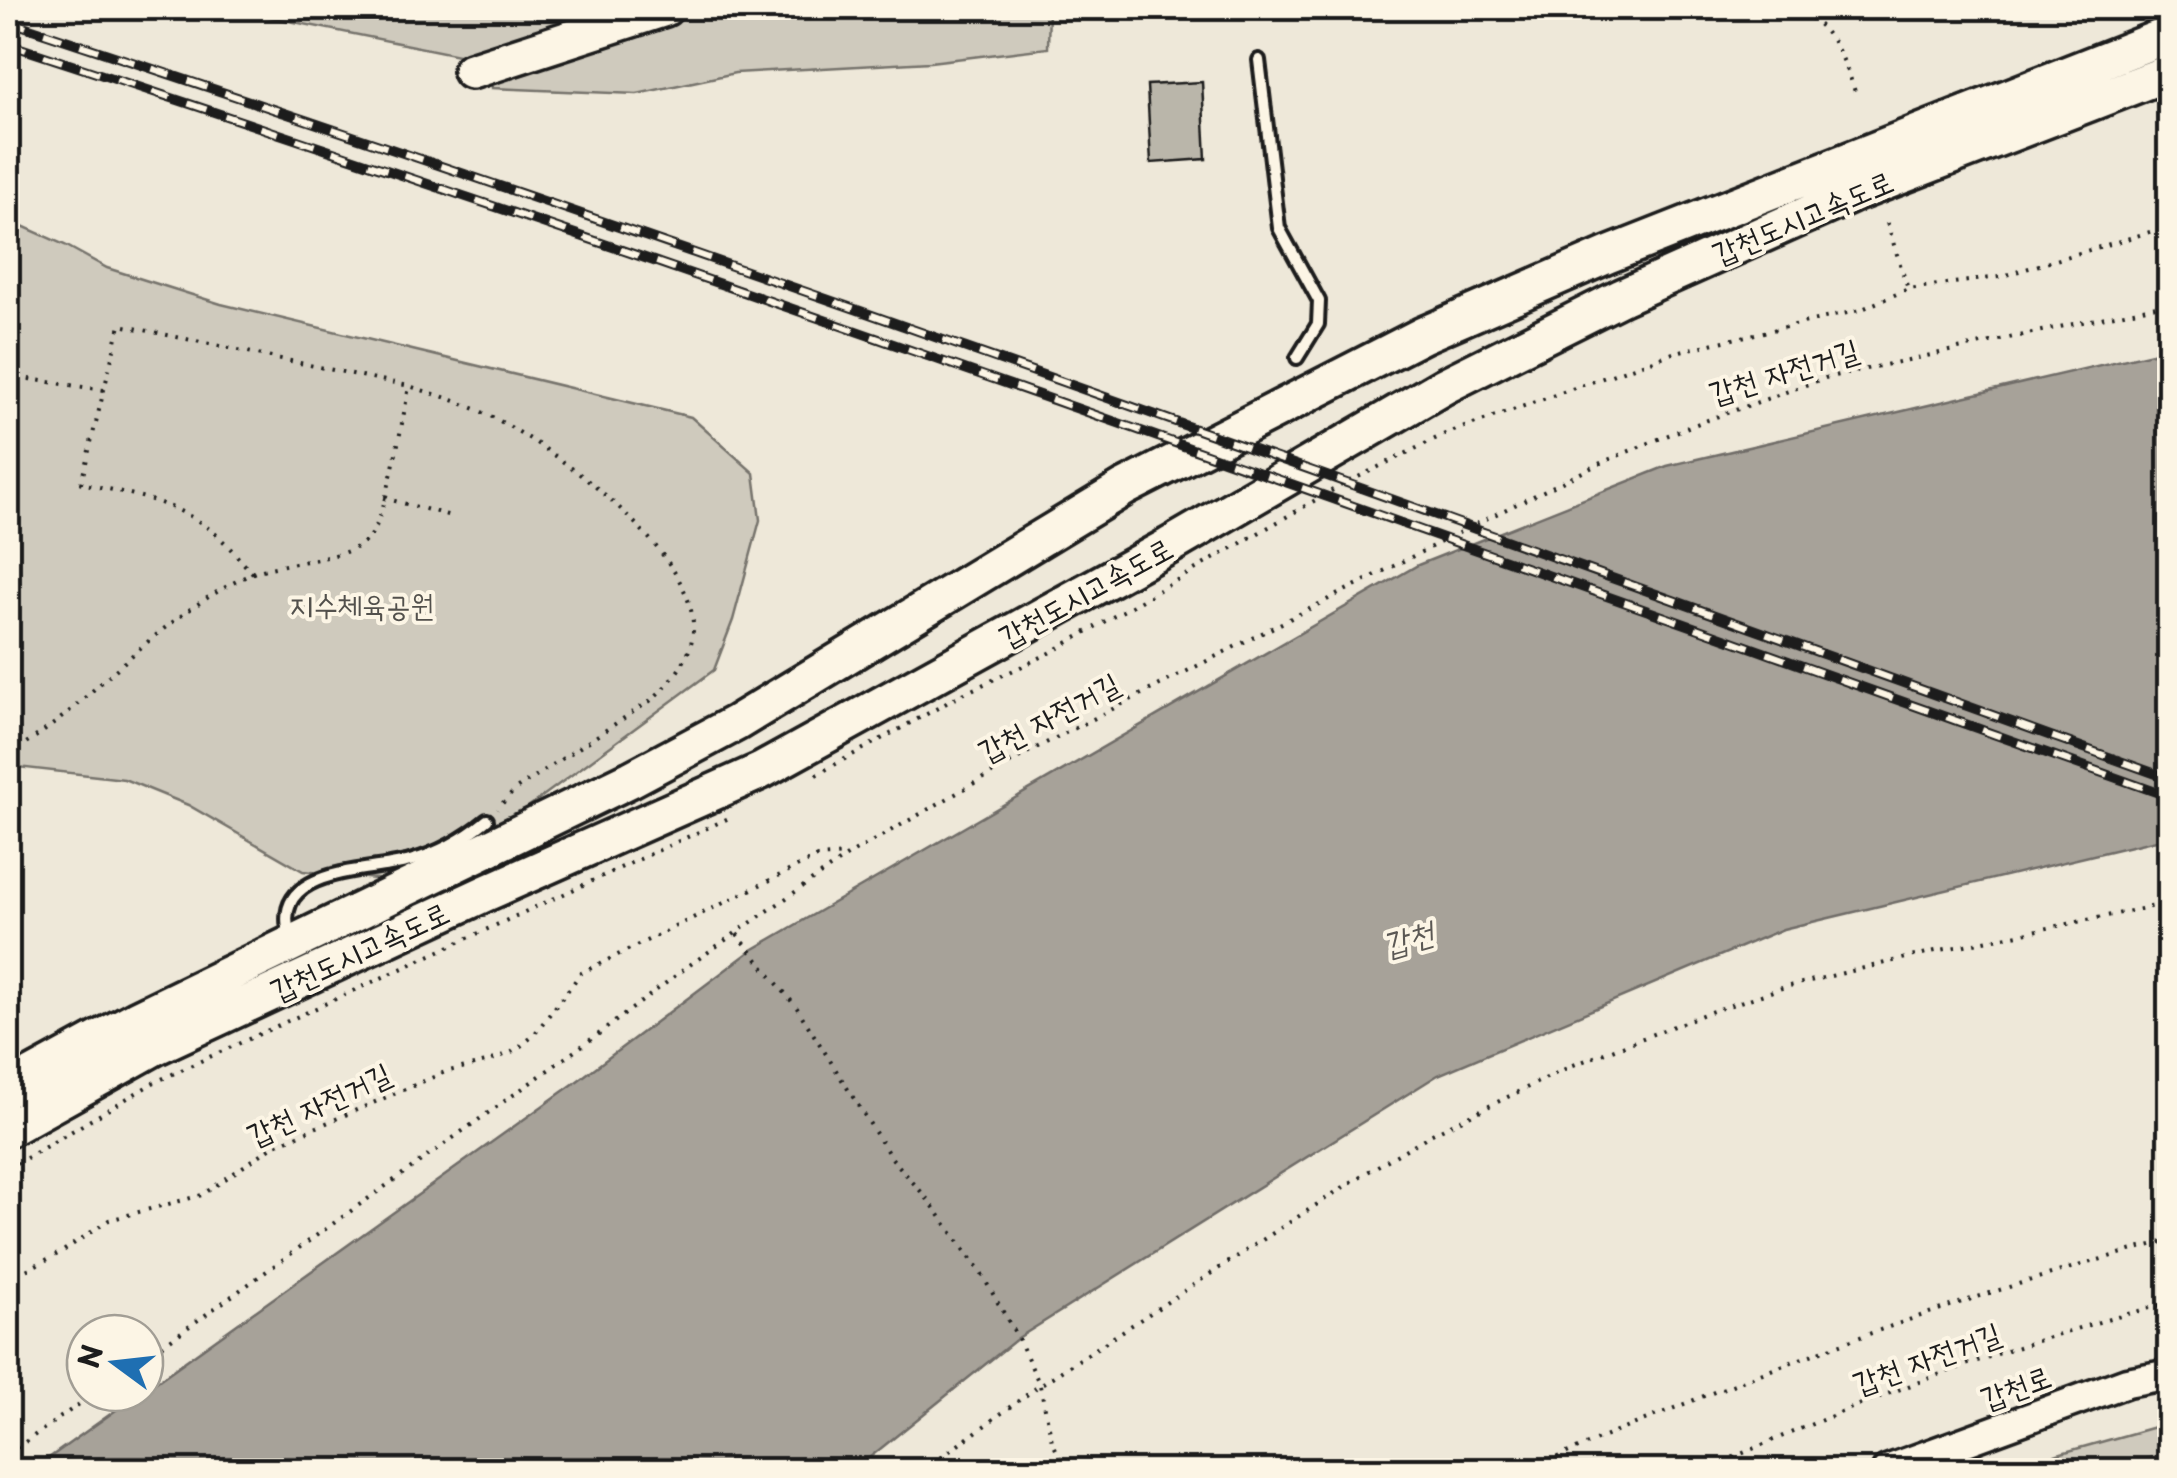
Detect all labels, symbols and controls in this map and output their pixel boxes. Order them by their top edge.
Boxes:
street label: 갑천도시고속도로 [1704,157,1900,274]
street label: 갑천 자전거길 [1703,325,1864,414]
street label: 갑천도시고속도로 [989,524,1180,657]
park label: 지수체육공원 [290,581,434,626]
street label: 갑천 자전거길 [969,660,1127,772]
street label: 갑천도시고속도로 [262,889,456,1011]
water label: 갑천 [1376,906,1442,967]
street label: 갑천 자전거길 [238,1050,398,1156]
street label: 갑천 자전거길 [1846,1309,2006,1404]
north arrow [65,1313,165,1413]
text: N [66,1340,113,1372]
street label: 갑천로 [1973,1352,2057,1419]

